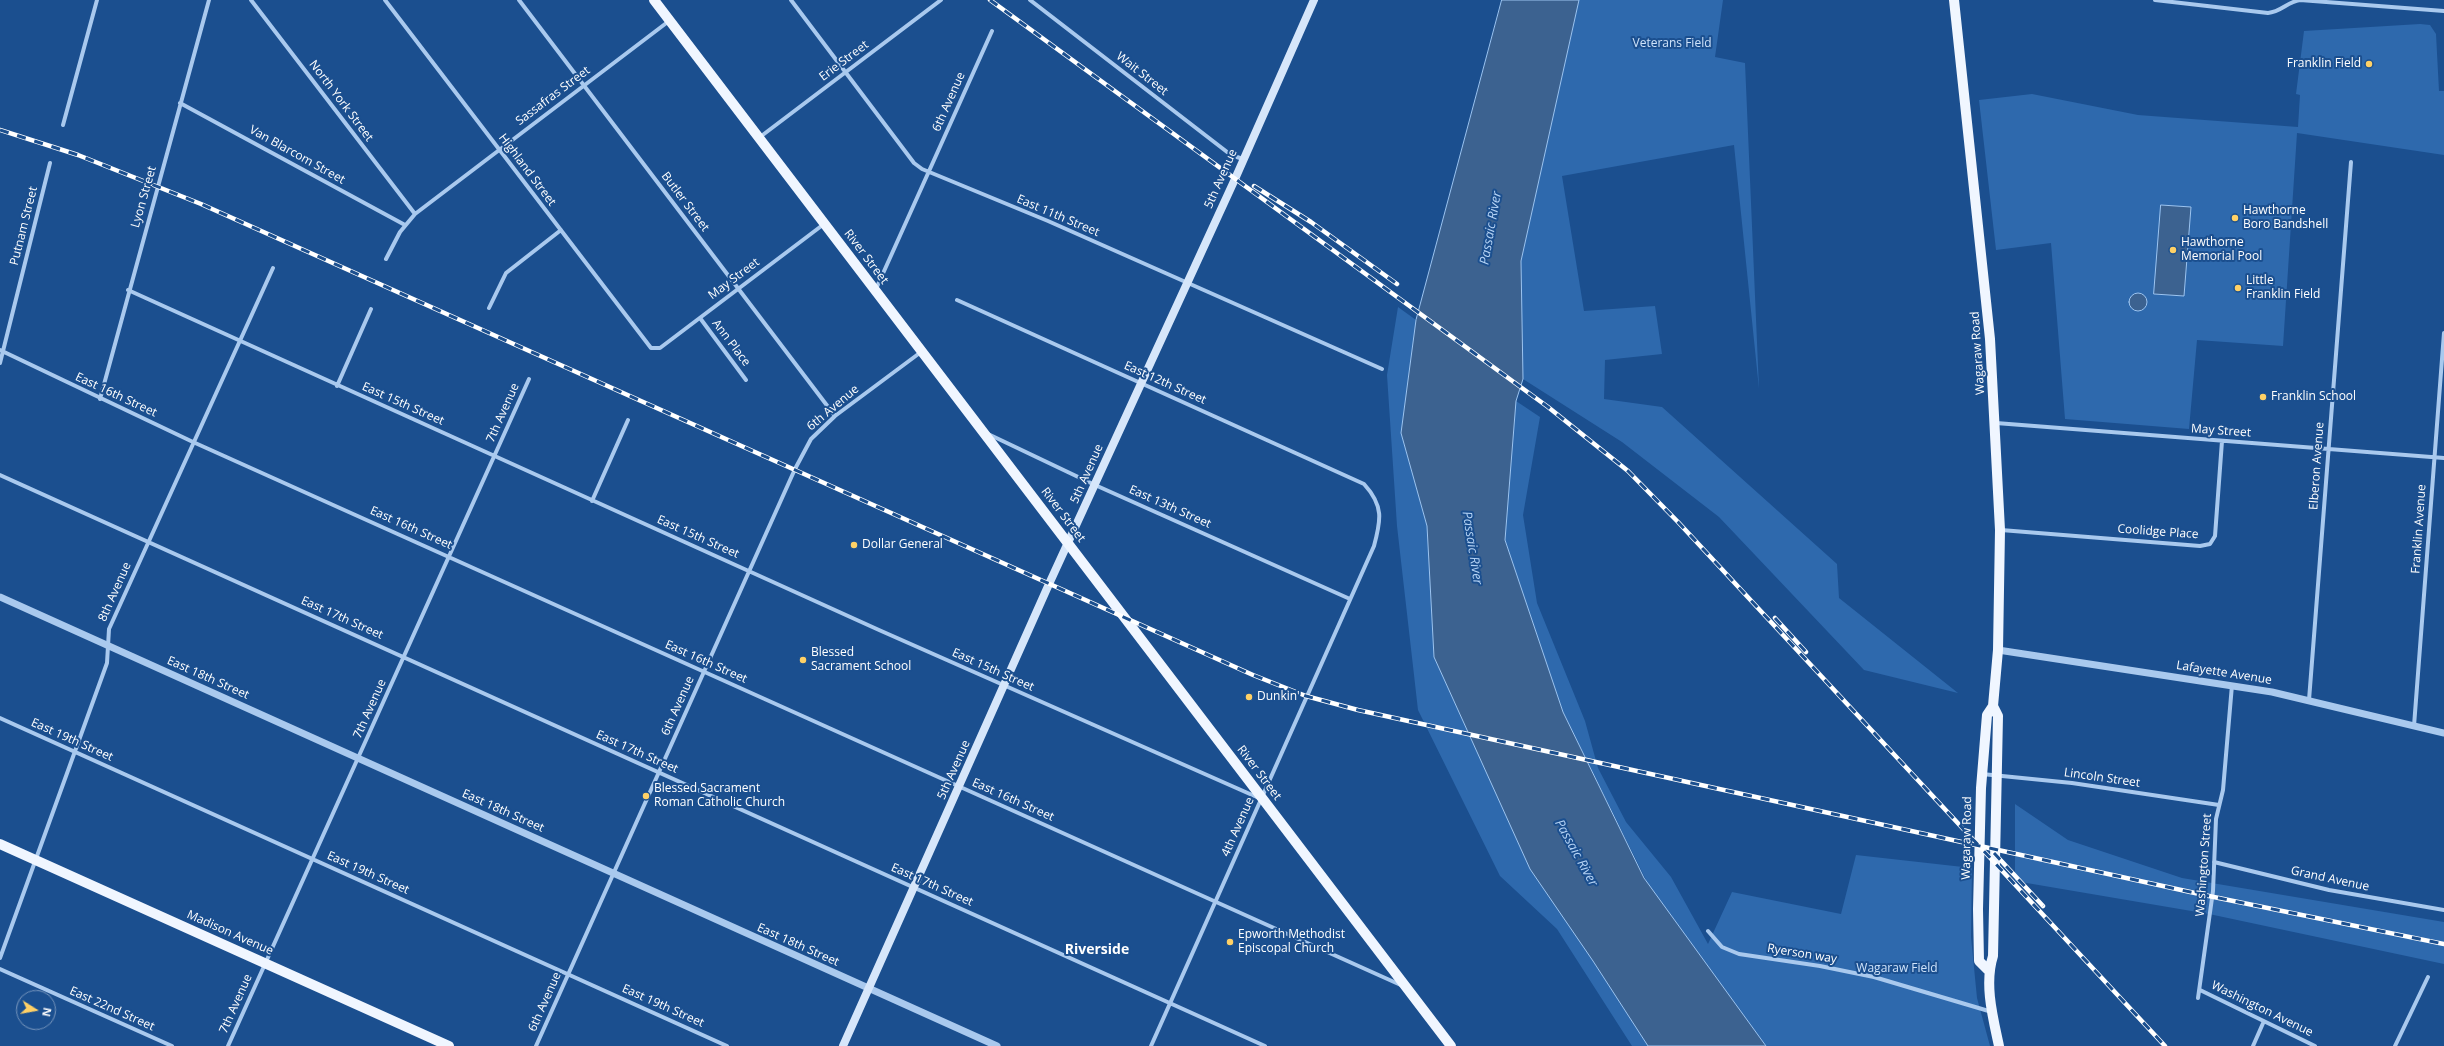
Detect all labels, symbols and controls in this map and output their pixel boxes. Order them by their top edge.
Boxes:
park label: Veterans Field [1632,37,1712,51]
street label: Erie Street [817,38,871,84]
street label: Wait Street [1113,49,1171,99]
place label: Franklin Field [2287,57,2361,71]
street label: North York Street [306,58,376,144]
marker: Franklin Field [2364,59,2374,69]
street label: Sassafras Street [513,63,593,129]
street label: 6th Avenue [930,70,968,134]
street label: Van Blarcom Street [247,123,347,187]
street label: Highland Street [495,131,559,209]
street label: 5th Avenue [1202,147,1240,211]
street label: Lyon Street [128,165,160,229]
street label: Butler Street [658,169,712,235]
street label: Putnam Street [7,185,41,267]
water label: Passaic River [1477,190,1505,266]
street label: East 11th Street [1014,192,1102,240]
place label: Hawthorne Boro Bandshell [2243,204,2328,232]
marker: Hawthorne Boro Bandshell [2230,213,2240,223]
street label: River Street [841,227,891,287]
place label: Hawthorne Memorial Pool [2181,236,2262,264]
marker: Hawthorne Memorial Pool [2168,245,2178,255]
street label: May Street [706,255,762,303]
place label: Little Franklin Field [2246,274,2320,302]
marker: Little Franklin Field [2233,283,2243,293]
street label: Wagaraw Road [1968,311,1988,395]
street label: Ann Place [709,317,753,369]
street label: East 12th Street [1122,358,1208,408]
street label: East 16th Street [73,370,159,420]
street label: East 15th Street [360,379,446,429]
street label: 7th Avenue [484,381,522,445]
street label: 6th Avenue [804,382,862,434]
place label: Franklin School [2271,390,2356,404]
marker: Franklin School [2258,392,2268,402]
street label: May Street [2191,422,2251,440]
street label: Elberon Avenue [2307,422,2327,510]
street label: 5th Avenue [1068,442,1106,506]
street label: East 13th Street [1127,482,1213,532]
street label: Franklin Avenue [2409,484,2429,574]
street label: River Street [1038,485,1088,545]
street label: East 16th Street [368,503,454,553]
water label: Passaic River [1458,510,1486,586]
street label: East 15th Street [655,512,741,562]
street label: Coolidge Place [2117,522,2199,542]
place label: Dollar General [862,538,943,552]
marker: Dollar General [849,540,859,550]
street label: 8th Avenue [96,560,134,624]
street label: East 17th Street [299,593,385,643]
street label: East 16th Street [663,637,749,687]
street label: East 15th Street [950,645,1036,695]
place label: Blessed Sacrament School [811,646,911,674]
street label: East 18th Street [165,653,251,703]
marker: Blessed Sacrament School [798,655,808,665]
street label: Lafayette Avenue [2175,658,2273,688]
street label: 6th Avenue [659,674,697,738]
street label: 7th Avenue [351,677,389,741]
place label: Dunkin' [1257,690,1300,704]
marker: Dunkin' [1244,692,1254,702]
street label: East 19th Street [29,715,115,765]
street label: East 17th Street [594,727,680,777]
street label: 5th Avenue [935,738,973,802]
street label: River Street [1234,743,1284,803]
street label: Lincoln Street [2063,766,2141,790]
street label: East 16th Street [970,775,1056,825]
place label: Blessed Sacrament Roman Catholic Church [654,782,785,810]
street label: East 18th Street [460,786,546,836]
marker: Blessed Sacrament Roman Catholic Church [641,791,651,801]
street label: 4th Avenue [1219,795,1257,859]
street label: Wagaraw Road [1959,796,1975,880]
street label: Washington Street [2193,813,2215,917]
water label: Passaic River [1551,817,1601,889]
street label: East 19th Street [325,848,411,898]
street label: East 17th Street [889,860,975,910]
street label: Grand Avenue [2289,864,2371,894]
street label: Madison Avenue [185,908,275,958]
street label: East 18th Street [755,920,841,970]
place label: Epworth Methodist Episcopal Church [1238,928,1345,956]
marker: Epworth Methodist Episcopal Church [1225,937,1235,947]
street label: Ryerson way [1766,941,1838,967]
district label: Riverside [1065,942,1129,958]
park label: Wagaraw Field [1856,962,1938,976]
street label: 6th Avenue [526,970,564,1034]
street label: 7th Avenue [217,972,255,1036]
street label: Washington Avenue [2209,978,2315,1040]
street label: East 19th Street [620,981,706,1031]
street label: East 22nd Street [67,984,157,1034]
north arrow [16,990,56,1030]
text: N [39,1006,56,1018]

